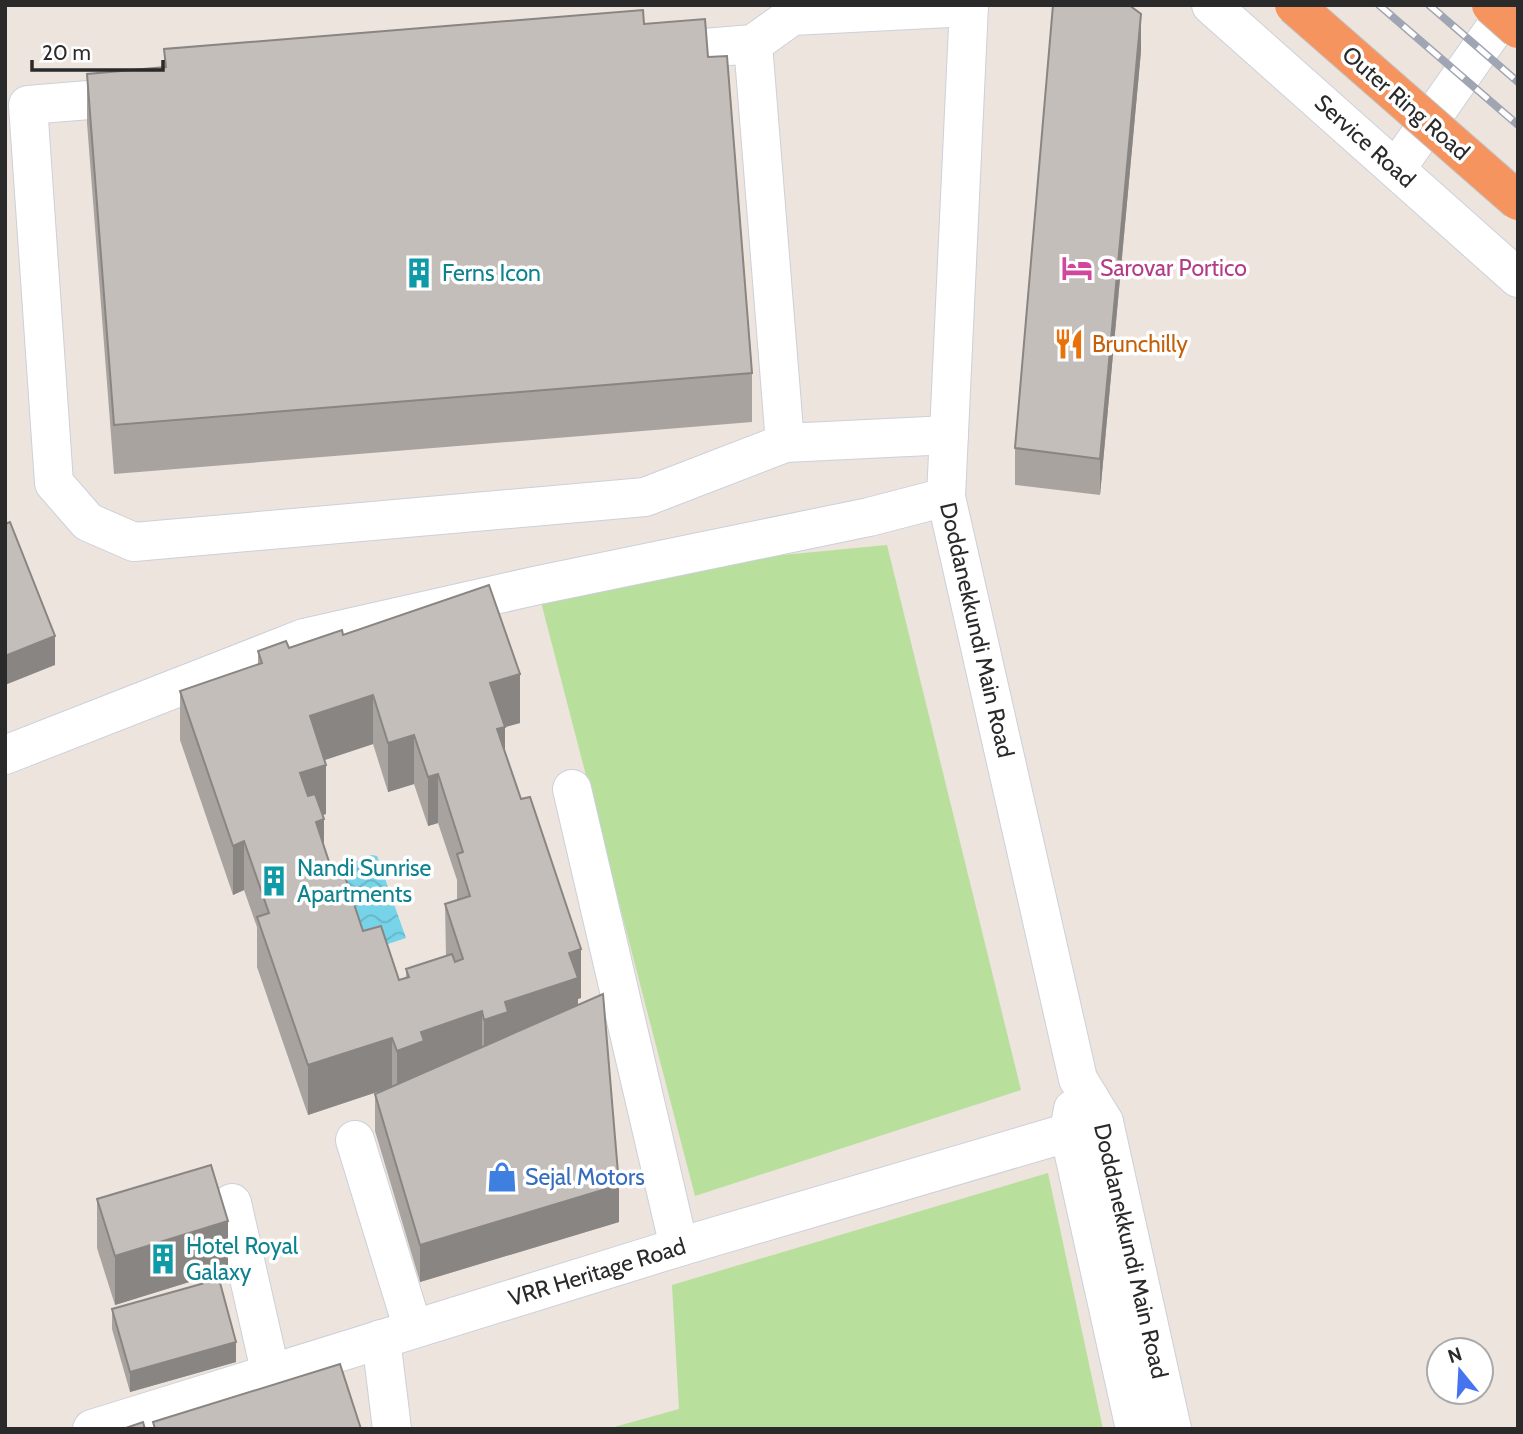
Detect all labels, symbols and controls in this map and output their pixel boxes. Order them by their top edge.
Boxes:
scale bar [32,28,163,72]
text: 20 m [42,40,91,65]
street label: Outer Ring Road [1337,40,1475,166]
street label: Service Road [1309,89,1421,193]
hotel icon: Sarovar Portico [1060,251,1094,285]
place label: Sarovar Portico [1100,254,1247,282]
building icon: Ferns Icon [402,256,436,290]
place label: Ferns Icon [442,259,541,287]
restaurant icon: Brunchilly [1052,327,1086,361]
place label: Brunchilly [1092,330,1188,358]
street label: Doddanekkundi Main Road [934,500,1020,760]
place label: Nandi Sunrise Apartments [297,854,432,908]
building icon: Nandi Sunrise Apartments [257,864,291,898]
street label: Doddanekkundi Main Road [1088,1121,1174,1381]
shop icon: Sejal Motors [485,1160,519,1194]
place label: Sejal Motors [525,1163,645,1191]
place label: Hotel Royal Galaxy [186,1232,299,1286]
street label: VRR Heritage Road [505,1232,689,1312]
building icon: Hotel Royal Galaxy [146,1242,180,1276]
north arrow [1425,1336,1495,1406]
text: N [1445,1342,1465,1368]

